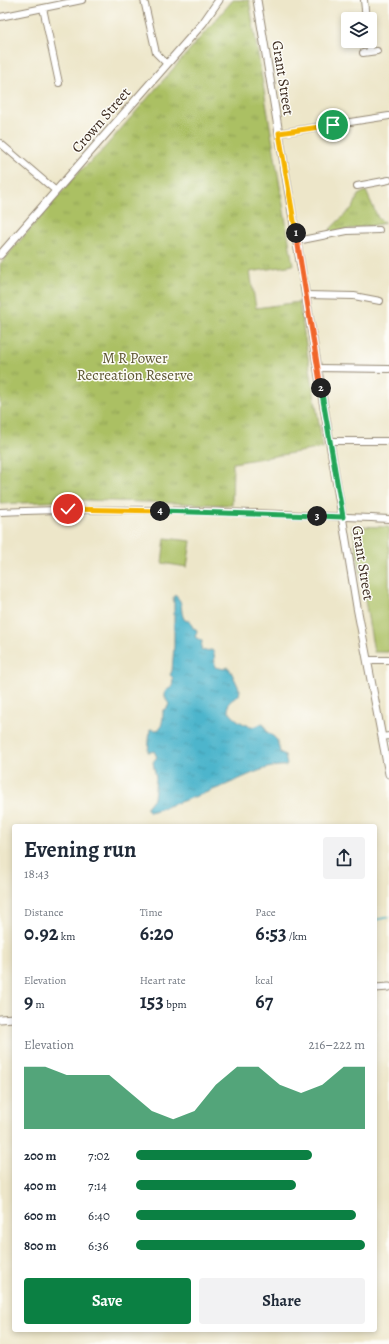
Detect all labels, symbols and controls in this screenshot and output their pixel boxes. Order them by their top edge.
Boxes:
map controls [341,12,377,48]
button: layers [341,12,377,48]
street label: Grant Street [267,39,299,117]
street label: Crown Street [67,83,135,157]
pin [316,108,350,142]
icon: arrive [322,114,344,136]
pin: 1 [286,223,306,243]
text: 1 [294,225,298,240]
park label: M R Power Recreation Reserve [77,348,193,385]
pin: 2 [311,378,331,398]
text: 2 [318,380,324,395]
pin [51,492,85,526]
icon: check [57,498,79,520]
pin: 4 [150,501,170,521]
text: 4 [157,503,163,518]
pin: 3 [307,506,327,526]
text: 3 [315,508,319,523]
street label: Grant Street [347,524,379,602]
text: Evening run [24,835,136,865]
button: share [323,837,365,879]
text: 18:43 [24,865,49,882]
text: Distance [24,905,63,920]
text: Time [140,905,163,920]
text: Pace [255,905,276,920]
text: 0.92 [24,920,58,947]
text: 6:20 [140,920,173,947]
text: 6:53 [255,920,287,947]
text: km [58,929,75,944]
text: /km [287,929,307,944]
text: Elevation [24,973,66,988]
text: Heart rate [140,973,186,988]
text: kcal [255,973,273,988]
text: 9 [24,988,33,1015]
text: 153 [140,988,164,1015]
text: 67 [255,988,273,1015]
text: m [33,997,45,1012]
text: bpm [164,997,187,1012]
text: Elevation [24,1036,74,1053]
text: 216–222 m [309,1036,365,1053]
text: 200 m [24,1147,57,1164]
text: 7:02 [88,1147,110,1164]
text: 400 m [24,1177,56,1194]
text: 7:14 [88,1177,107,1194]
text: 600 m [24,1207,56,1224]
text: 6:40 [88,1207,110,1224]
text: 800 m [24,1237,56,1254]
text: 6:36 [88,1237,109,1254]
button: Save [24,1278,191,1324]
button: Share [199,1278,365,1324]

